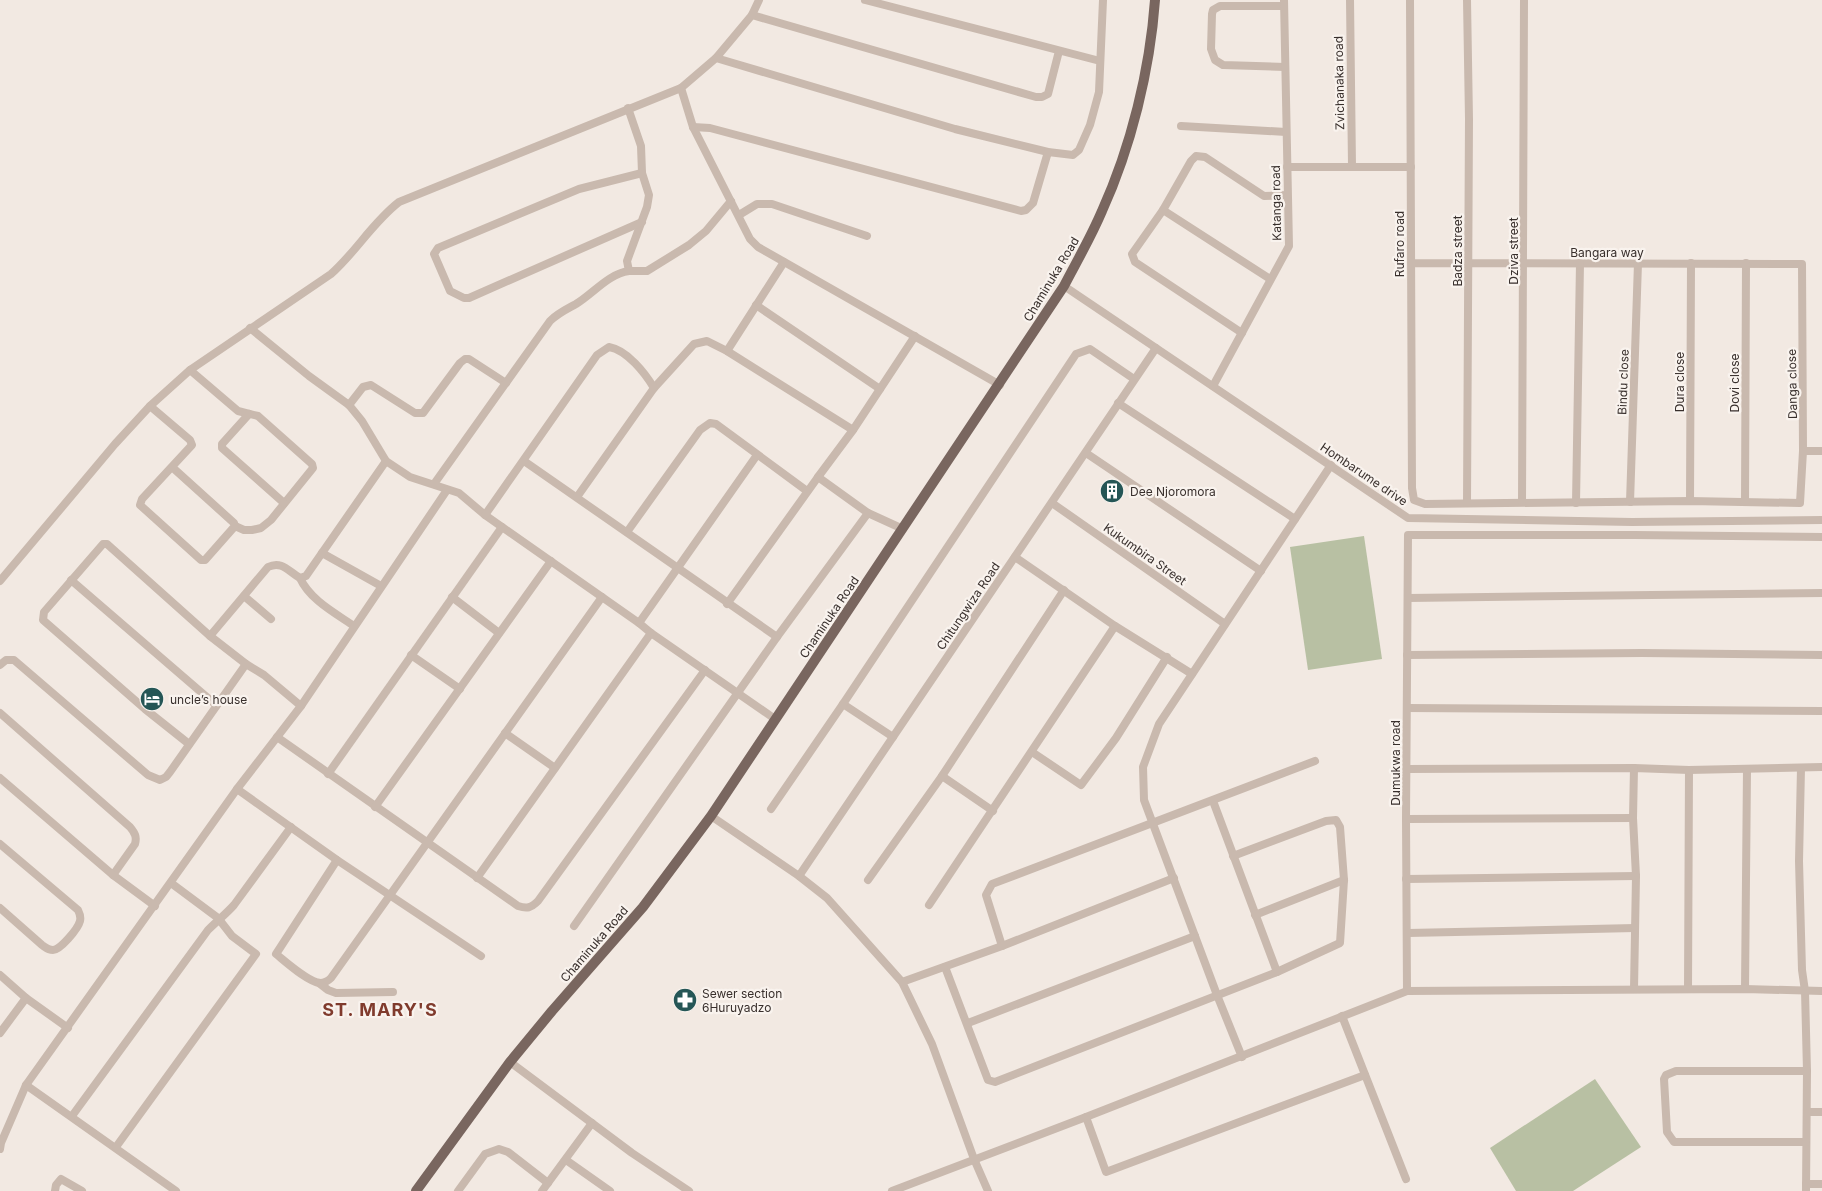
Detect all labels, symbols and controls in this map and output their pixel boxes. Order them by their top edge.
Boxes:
street label: Zvichanaka road [1331,36,1347,130]
street label: Katanga road [1268,165,1284,241]
street label: Rufaro road [1392,211,1407,277]
street label: Badza street [1450,215,1465,287]
street label: Dziva street [1506,217,1521,285]
street label: Chaminuka Road [1020,234,1082,324]
street label: Bangara way [1570,245,1644,260]
street label: Bindu close [1614,349,1632,415]
street label: Danga close [1784,349,1800,419]
street label: Dura close [1672,352,1687,412]
street label: Dovi close [1727,354,1742,412]
street label: Hombarume drive [1318,439,1410,509]
building icon: Dee Njoromora [1099,478,1125,504]
place label: Dee Njoromora [1130,484,1216,499]
street label: Kukumbira Street [1101,520,1189,588]
street label: Chitungwiza Road [933,559,1003,653]
street label: Chaminuka Road [796,573,862,661]
hotel icon: uncle’s house [139,686,165,712]
place label: uncle’s house [170,692,247,707]
street label: Dumukwa road [1388,720,1403,806]
street label: Chaminuka Road [557,903,631,985]
place label: Sewer section 6Huruyadzo [702,986,782,1015]
pharmacy icon: Sewer section 6Huruyadzo [672,987,698,1013]
district label: ST. MARY'S [322,999,438,1020]

